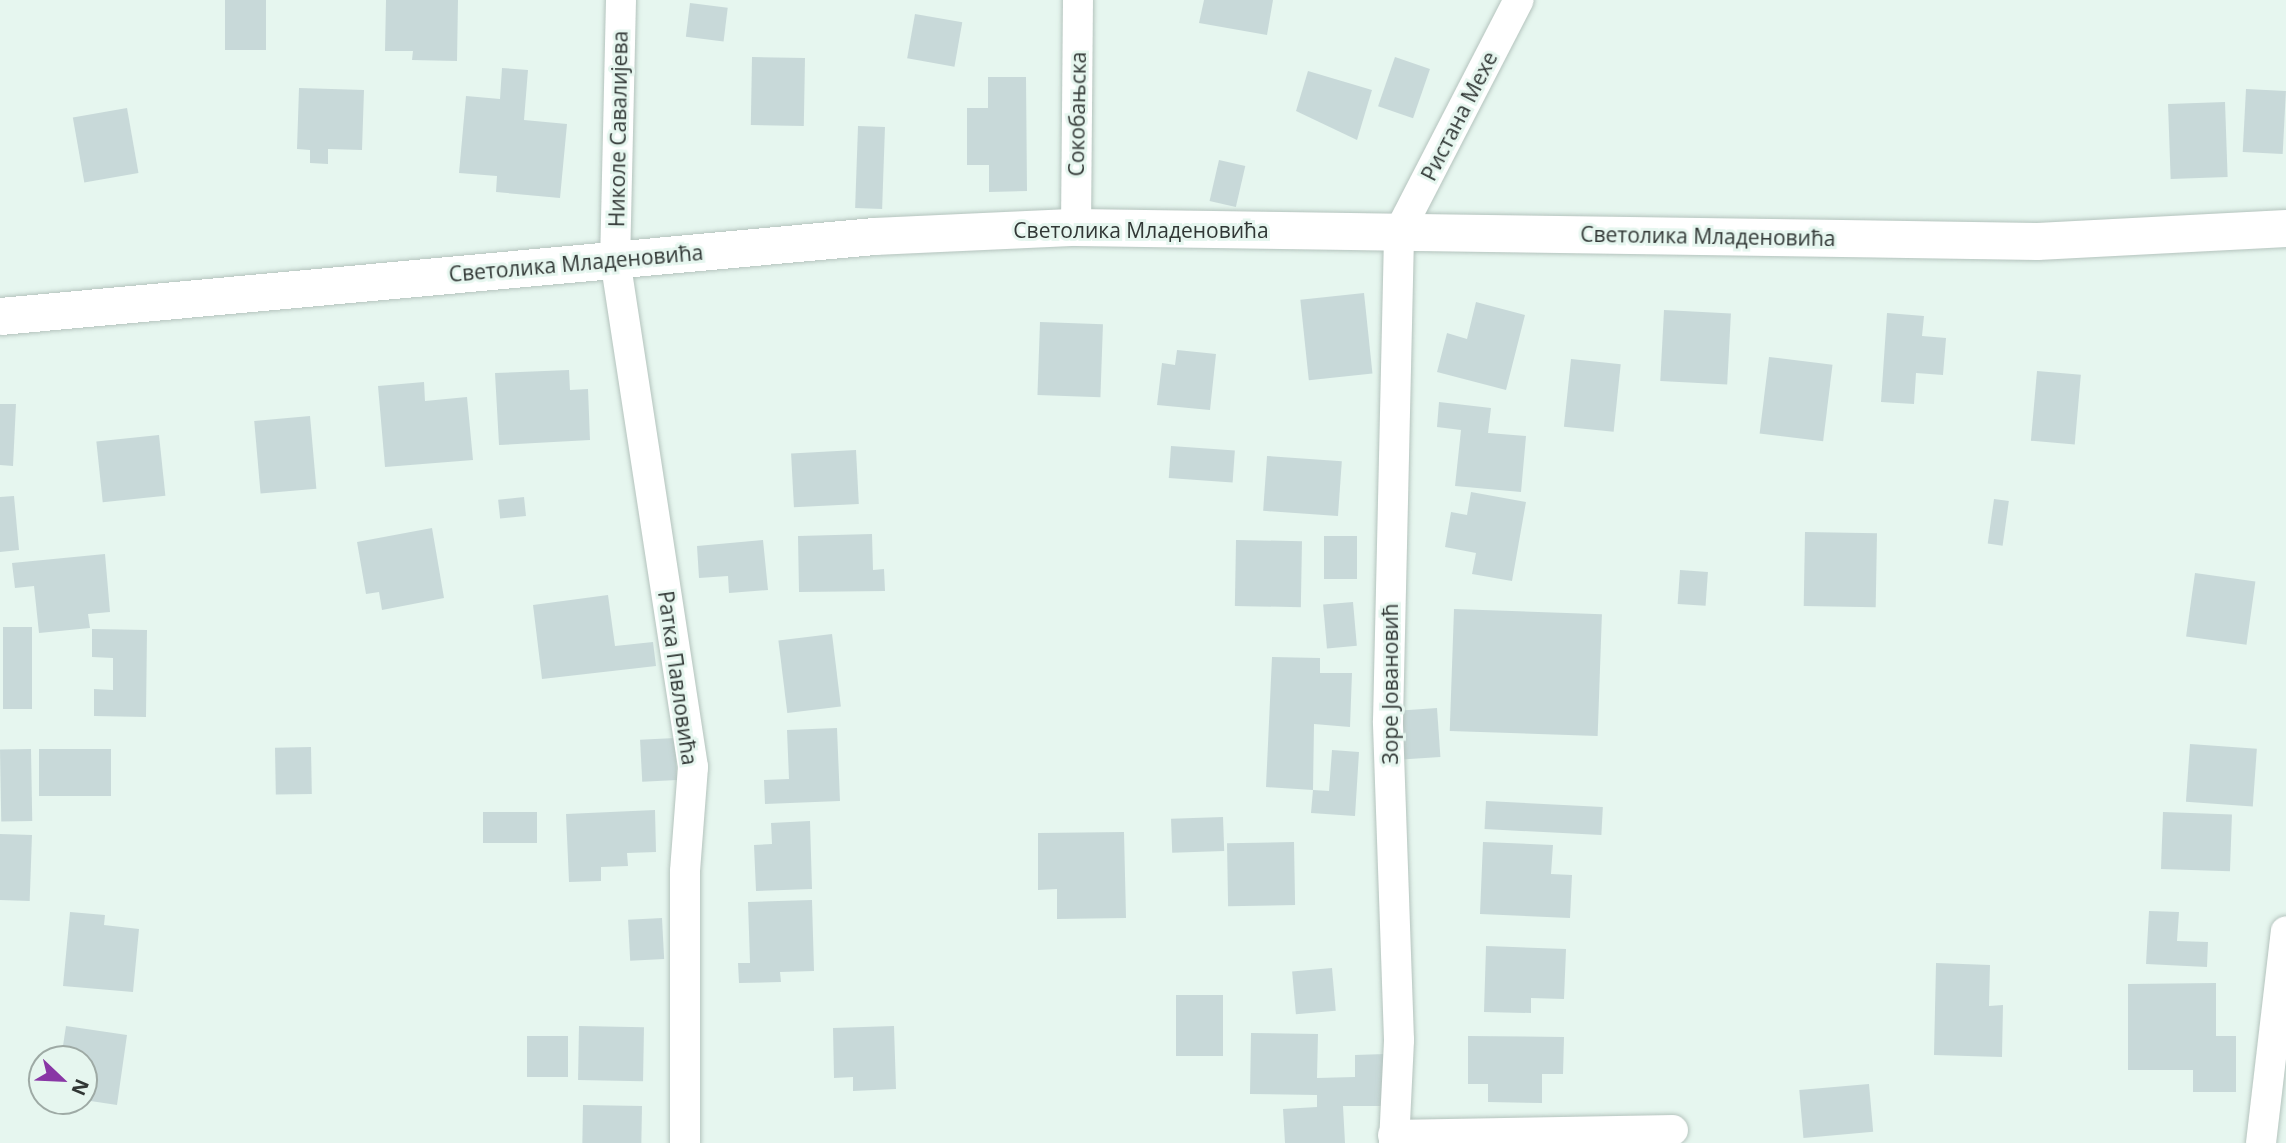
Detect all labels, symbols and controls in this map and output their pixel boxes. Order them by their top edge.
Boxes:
street label: Николе Савалијева [604,31,632,227]
street label: Ристана Мехе [1416,47,1502,185]
street label: Сокобањска [1063,51,1091,177]
street label: Светолика Младеновића [1013,217,1269,243]
street label: Светолика Младеновића [1580,221,1836,251]
street label: Светолика Младеновића [448,239,704,287]
street label: Ратка Павловића [653,589,703,767]
street label: Зоре Јовановић [1377,603,1403,765]
north arrow [28,1045,98,1115]
text: N [66,1075,95,1100]

